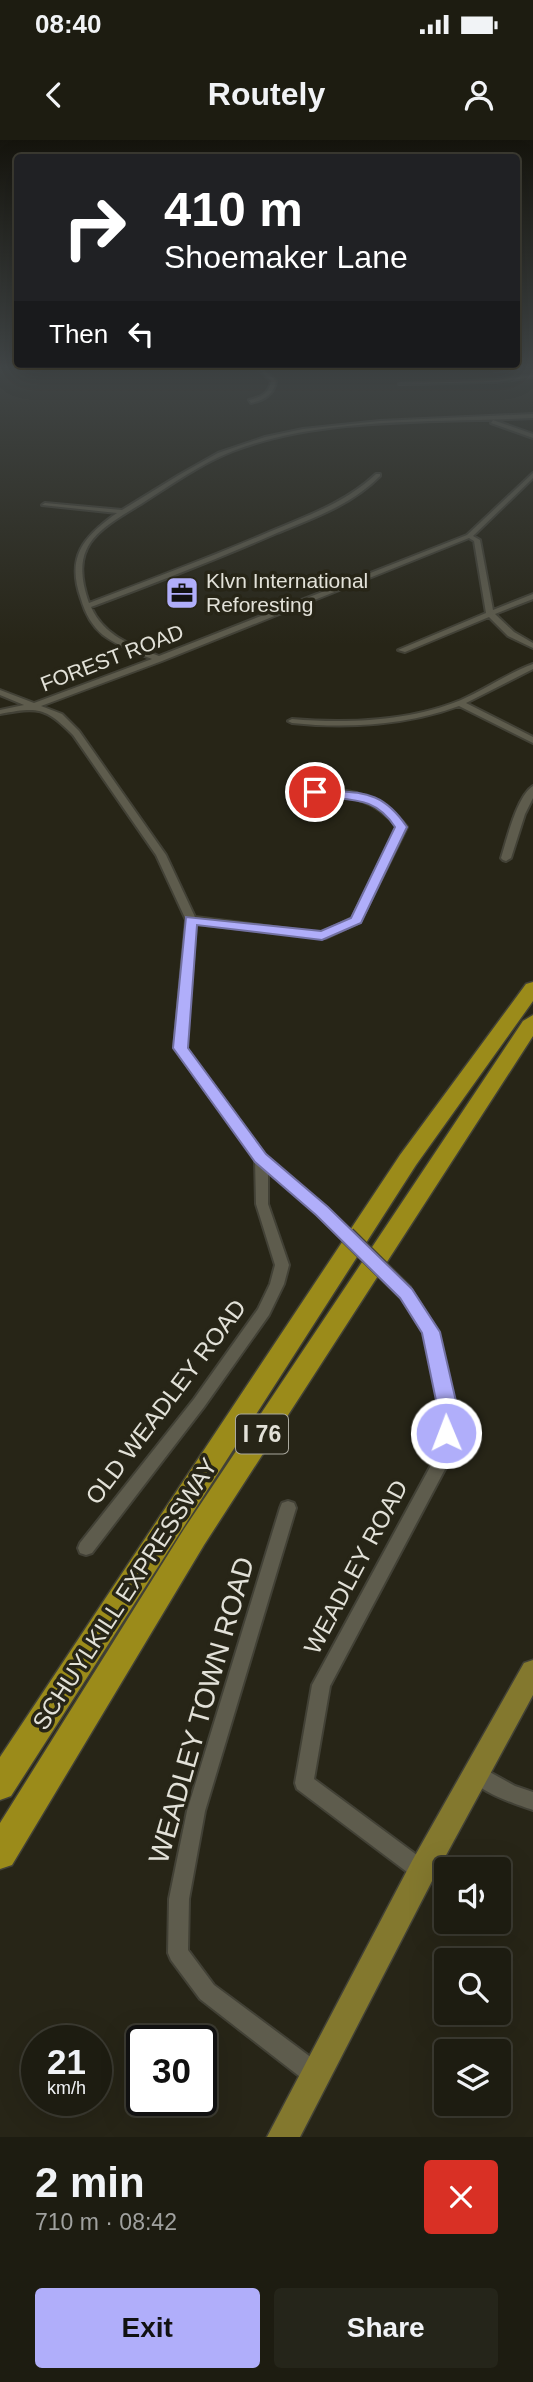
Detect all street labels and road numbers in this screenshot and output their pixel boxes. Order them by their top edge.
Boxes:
street label: FOREST ROAD [37,620,187,695]
street label: OLD WEADLEY ROAD [80,1294,251,1509]
road number: I 76 [236,1414,288,1454]
street label: SCHUYLKILL EXPRESSWAY [27,1453,222,1734]
street label: WEADLEY ROAD [298,1475,413,1658]
street label: WEADLEY TOWN ROAD [143,1553,260,1867]

